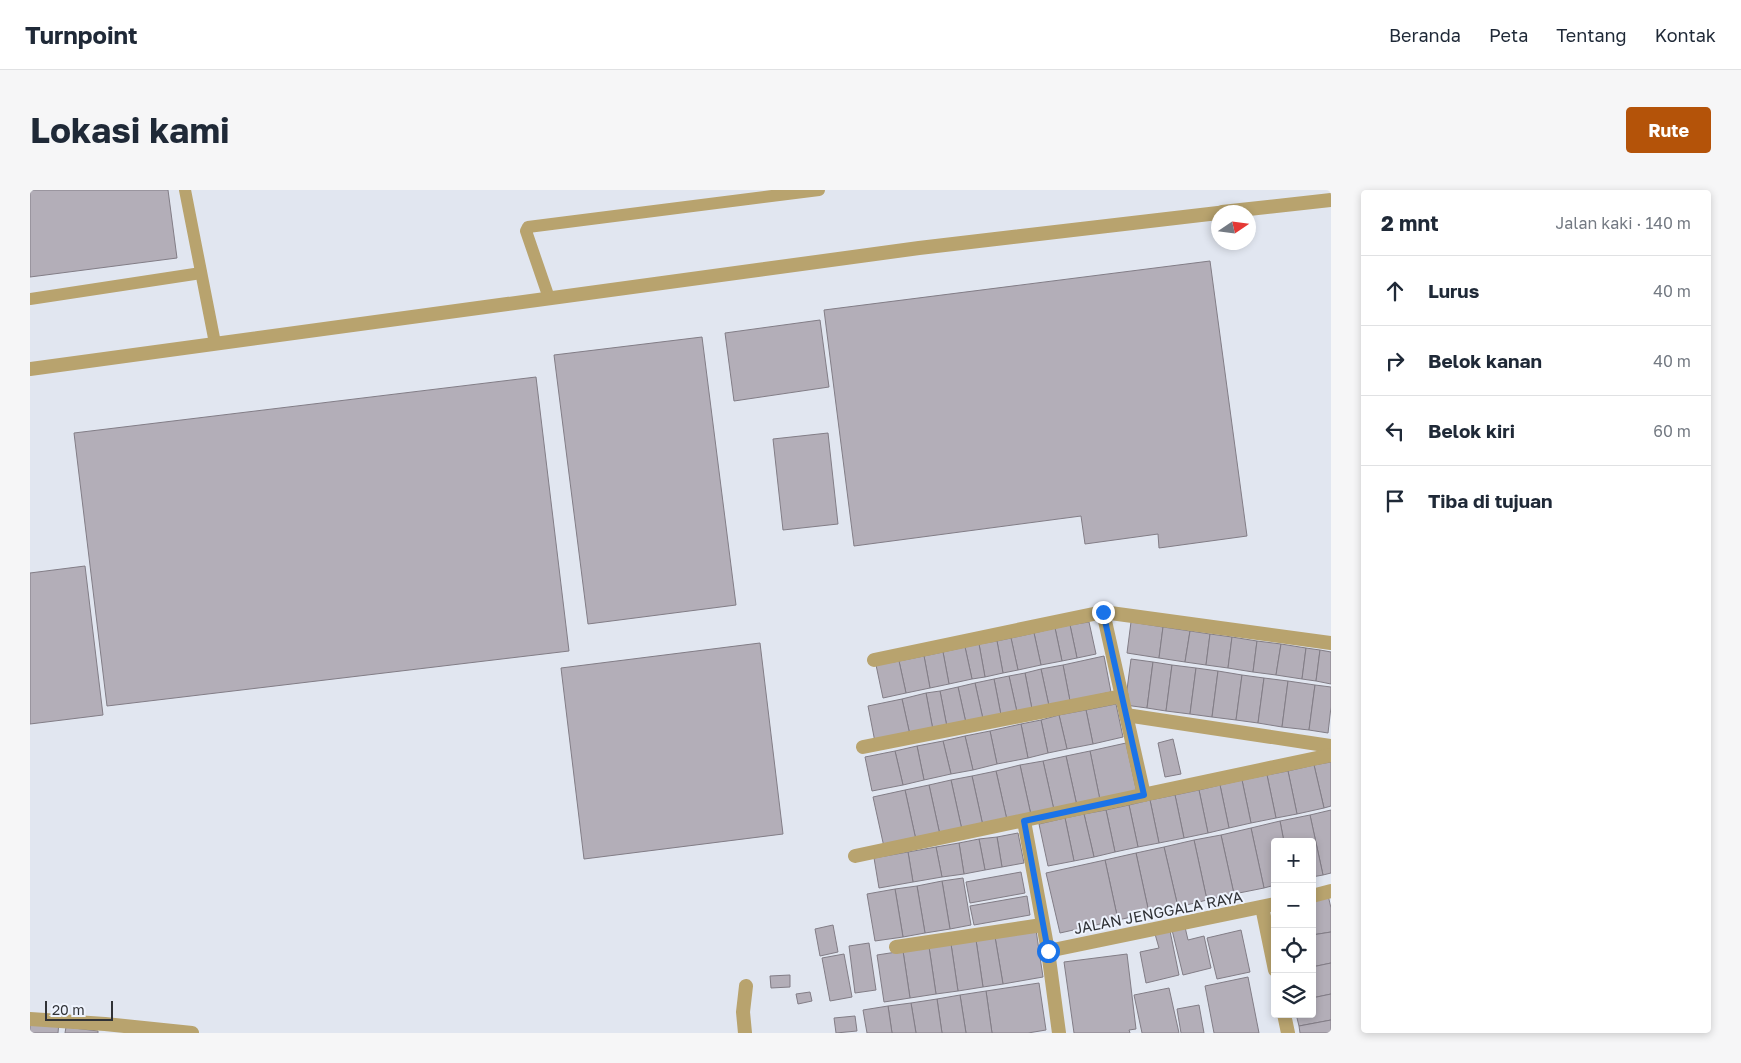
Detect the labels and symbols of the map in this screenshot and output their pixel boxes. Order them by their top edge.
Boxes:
north arrow [1211,205,1256,250]
route end [1092,601,1115,624]
street label: JALAN JENGGALA RAYA [1072,887,1244,937]
route start [1037,940,1060,963]
scale bar [45,998,112,1021]

